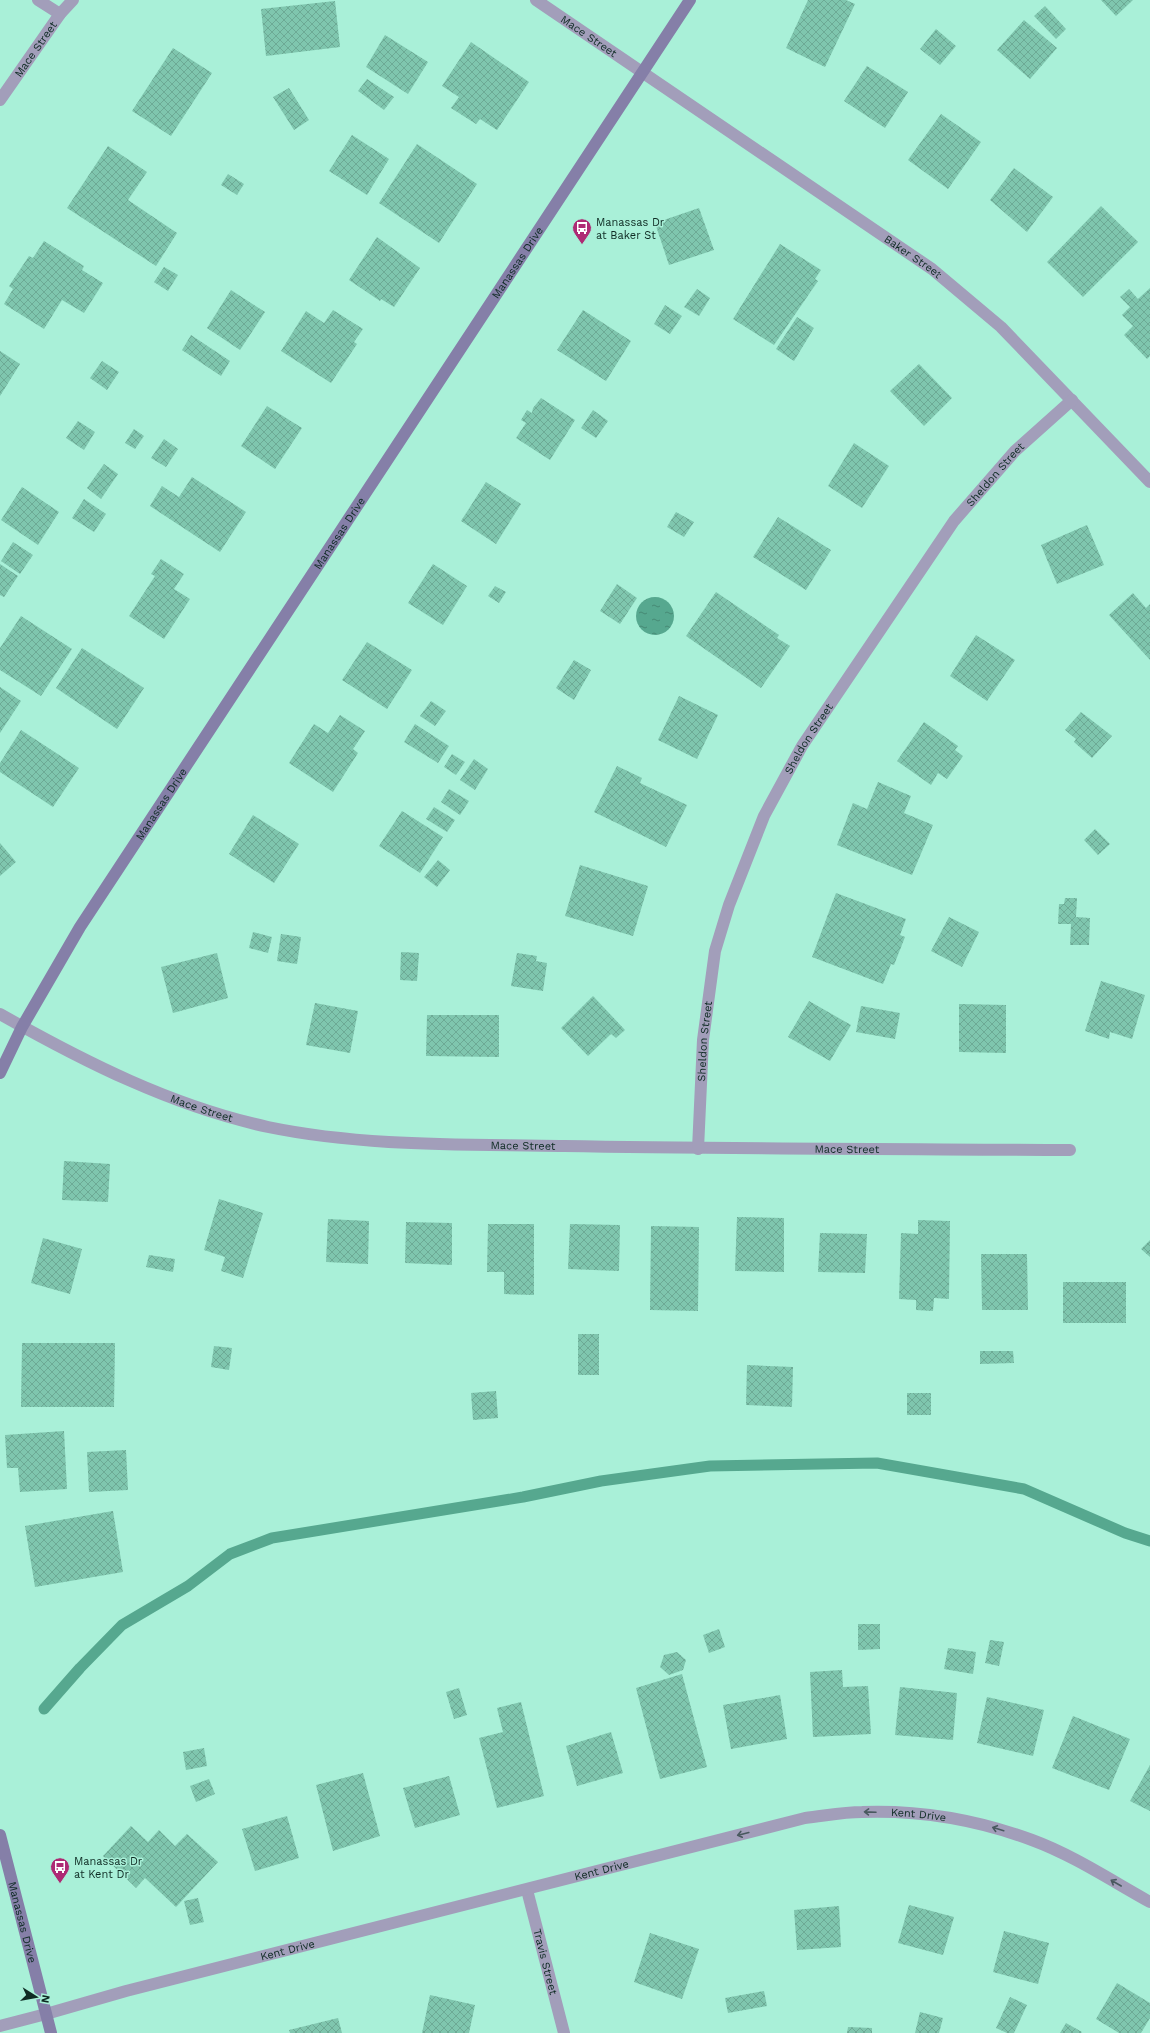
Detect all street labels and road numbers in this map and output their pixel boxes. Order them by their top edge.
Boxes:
street label: Mace Street [558,12,620,60]
street label: Mace Street [12,18,60,80]
street label: Manassas Drive [489,224,546,301]
street label: Baker Street [882,232,945,281]
street label: Sheldon Street [963,439,1027,509]
street label: Manassas Drive [311,495,368,572]
street label: Sheldon Street [782,700,836,776]
street label: Manassas Drive [133,765,189,842]
street label: Sheldon Street [695,1000,715,1082]
street label: Mace Street [169,1092,235,1125]
street label: Mace Street [490,1139,556,1152]
street label: Mace Street [814,1142,880,1156]
street label: Kent Drive [891,1805,947,1824]
street label: Kent Drive [573,1857,630,1883]
street label: Manassas Drive [6,1880,39,1964]
street label: Travis Street [531,1927,560,1996]
street label: Kent Drive [259,1937,316,1963]

